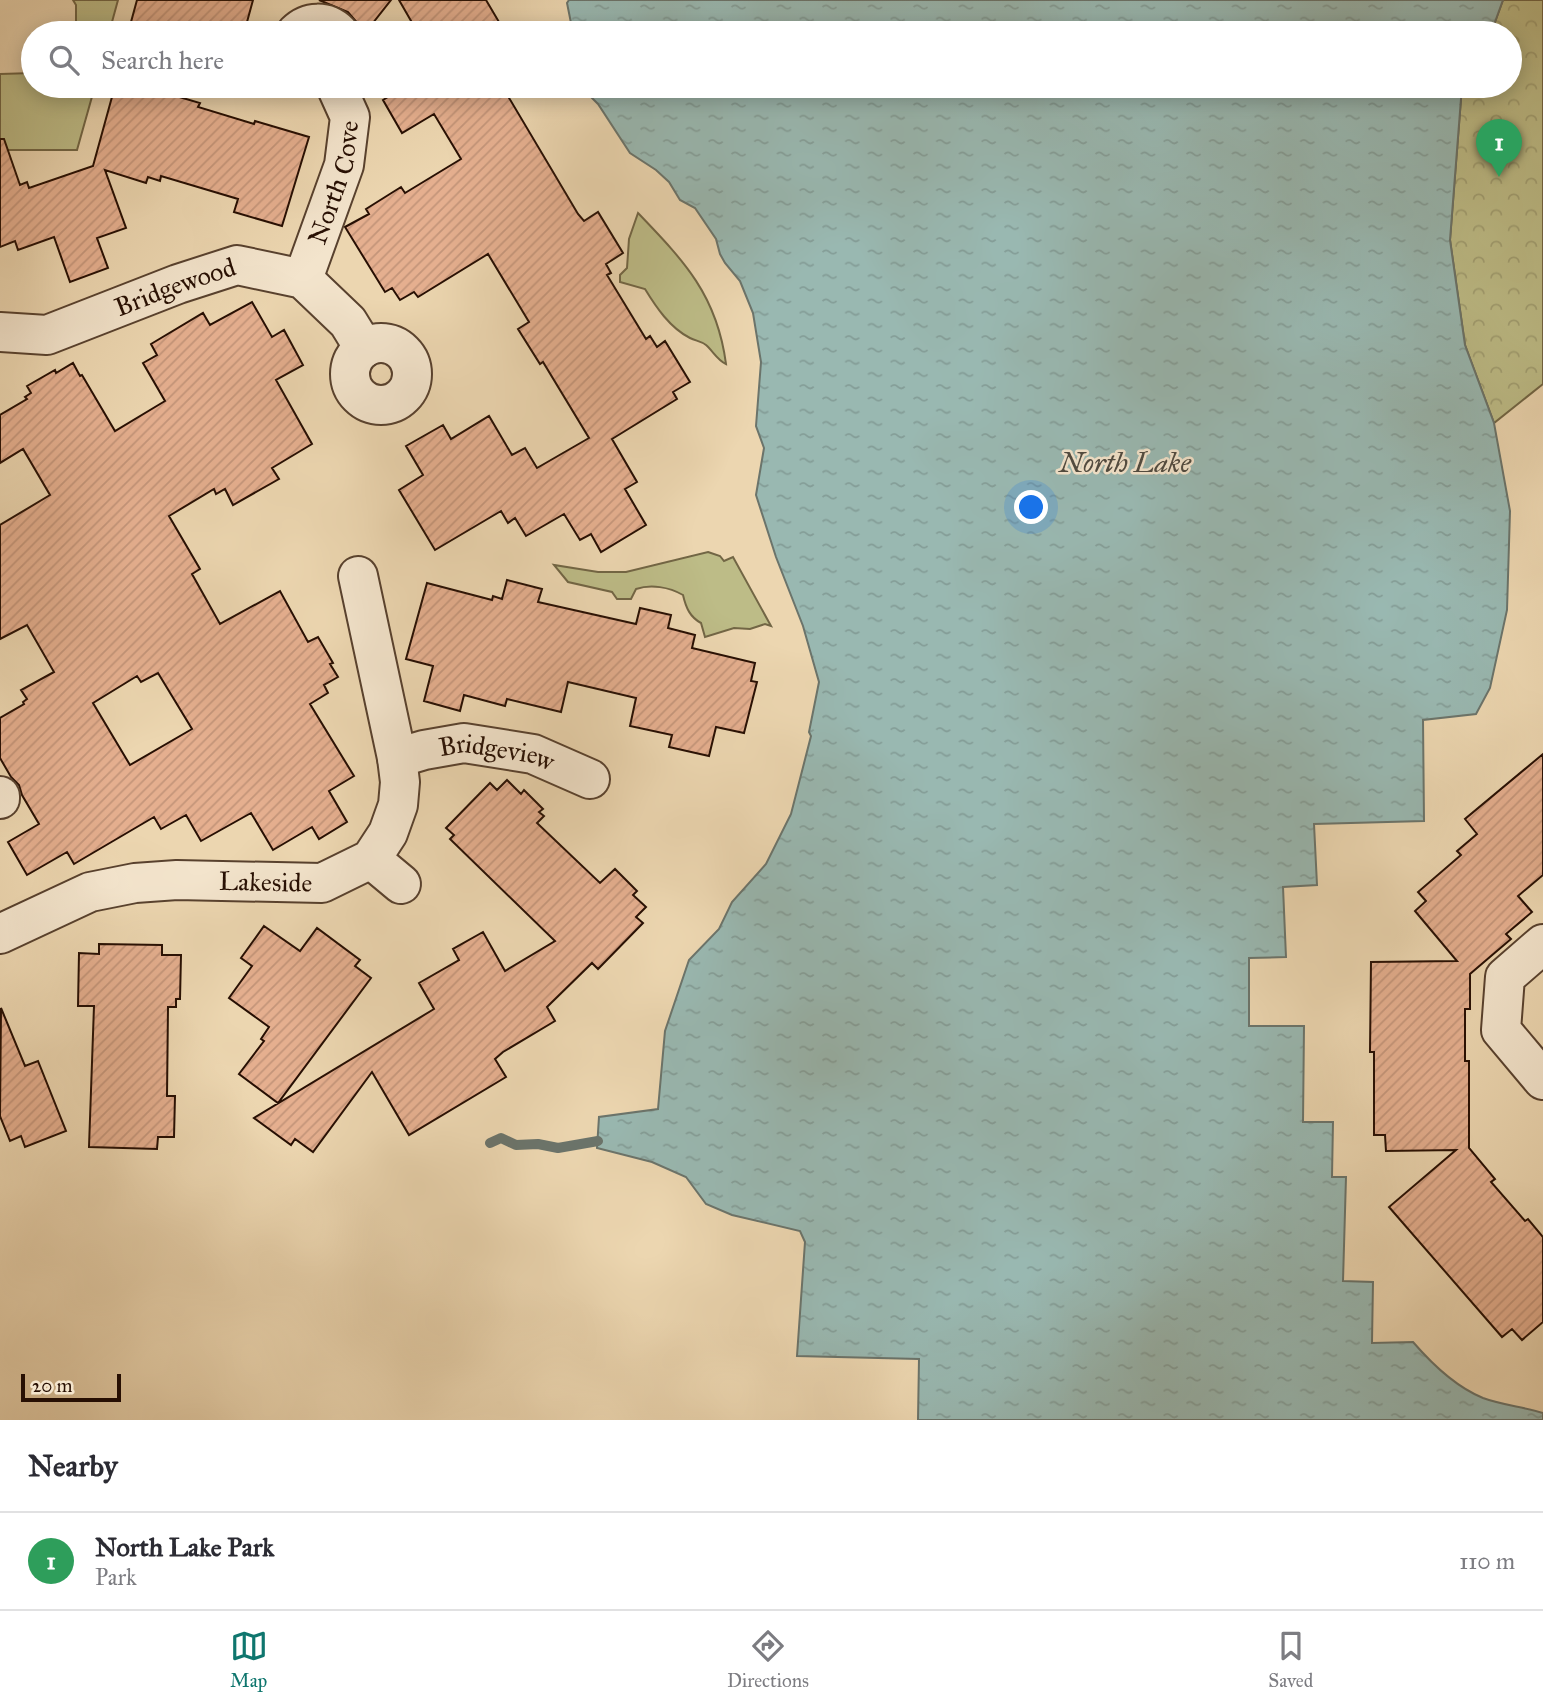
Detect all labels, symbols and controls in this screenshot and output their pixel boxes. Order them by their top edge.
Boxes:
search box [21,21,1522,98]
icon: search [45,41,83,79]
text: Search here [101,44,224,76]
street label: North Cove [301,118,365,249]
pin: 1 [1476,119,1522,177]
street label: Bridgewood [110,251,240,323]
water label: North Lake [1057,445,1191,480]
your location [1014,490,1048,524]
street label: Bridgeview [436,727,560,778]
street label: Lakeside [219,865,313,899]
scale bar [21,1371,121,1403]
text: 20 m [32,1374,73,1397]
text: Nearby [28,1448,118,1484]
text: North Lake Park [95,1531,274,1563]
text: 1 [46,1547,56,1575]
text: 110 m [1459,1547,1515,1575]
text: Park [95,1563,137,1591]
tab: Map [230,1627,268,1692]
tab: Directions [727,1627,809,1692]
tab: Saved [1268,1627,1313,1692]

